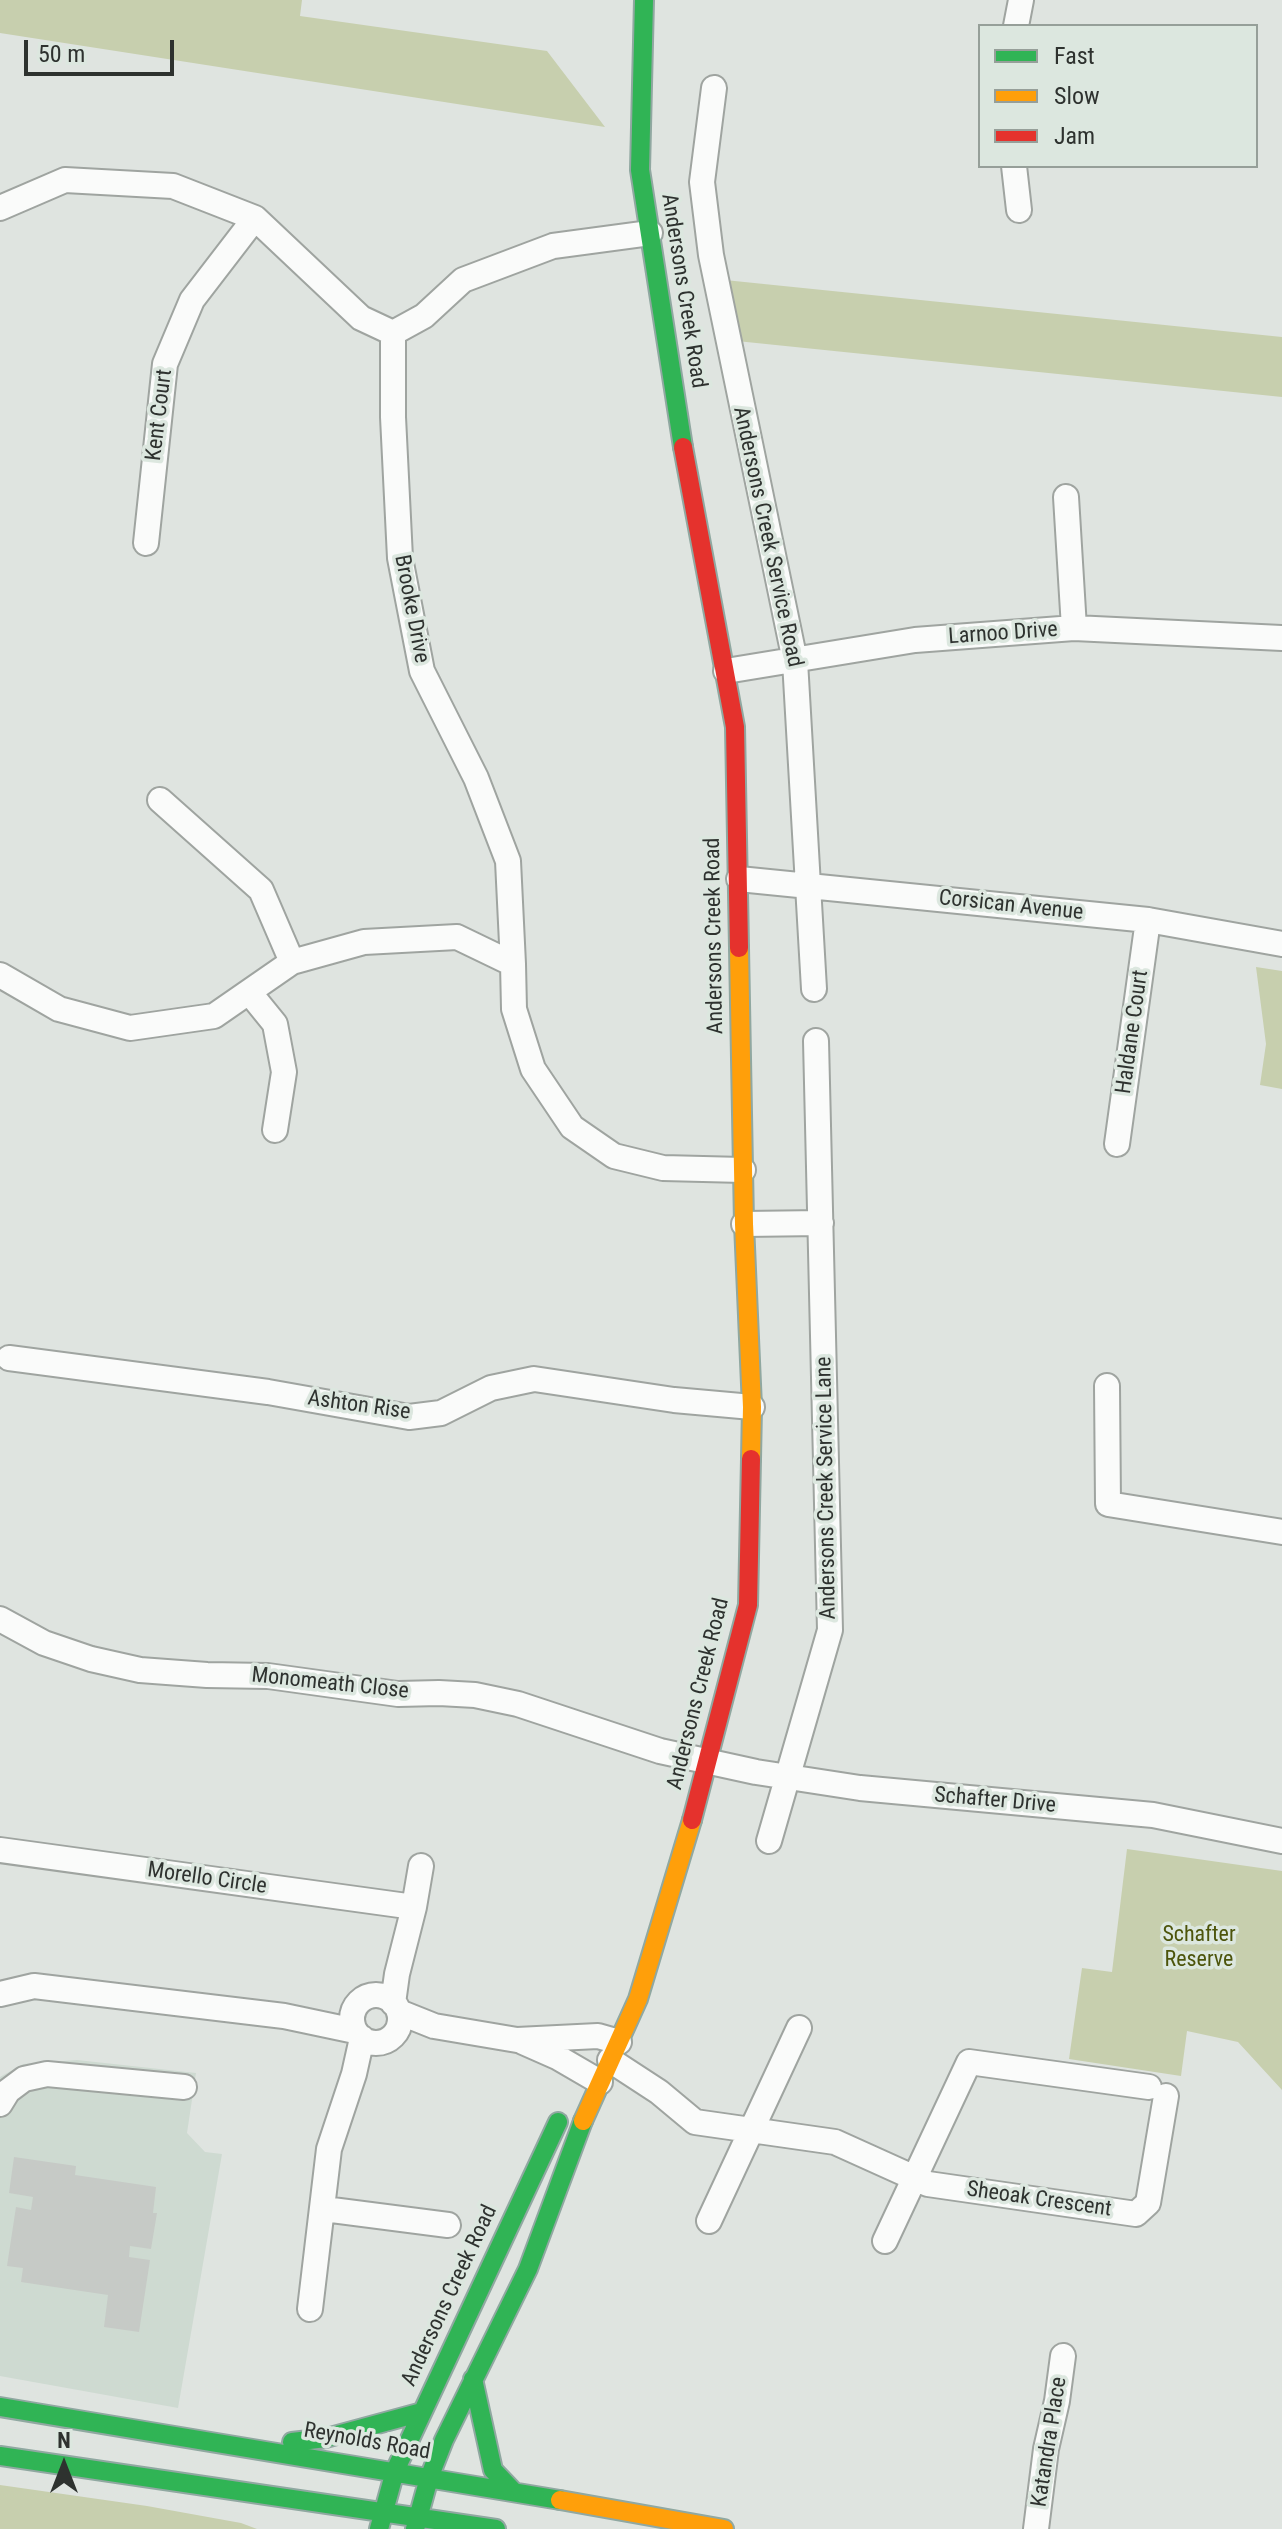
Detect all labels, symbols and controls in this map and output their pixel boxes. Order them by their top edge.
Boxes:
scale bar [28,24,178,74]
legend [978,24,1258,168]
text: 50 m [38,40,85,68]
text: Fast [1054,42,1095,70]
text: Slow [1054,82,1100,110]
text: Jam [1054,122,1095,150]
street label: Andersons Creek Road [655,192,711,390]
street label: Kent Court [141,368,179,462]
street label: Andersons Creek Service Road [726,404,808,670]
street label: Brooke Drive [388,553,434,665]
street label: Larnoo Drive [948,617,1058,651]
street label: Andersons Creek Road [700,837,730,1035]
street label: Corsican Avenue [937,885,1085,927]
street label: Haldane Court [1111,968,1155,1096]
street label: Andersons Creek Service Lane [812,1356,842,1620]
street label: Ashton Rise [306,1386,412,1426]
street label: Andersons Creek Road [662,1595,736,1793]
street label: Monomeath Close [250,1663,410,1705]
street label: Schafter Drive [933,1783,1057,1819]
street label: Morello Circle [146,1858,268,1900]
park label: Schafter Reserve [1162,1922,1236,1974]
street label: Sheoak Crescent [965,2177,1113,2223]
street label: Andersons Creek Road [396,2201,504,2391]
street label: Katandra Place [1027,2375,1073,2509]
street label: Reynolds Road [302,2418,432,2466]
north arrow [24,2425,104,2505]
text: N [57,2428,71,2453]

